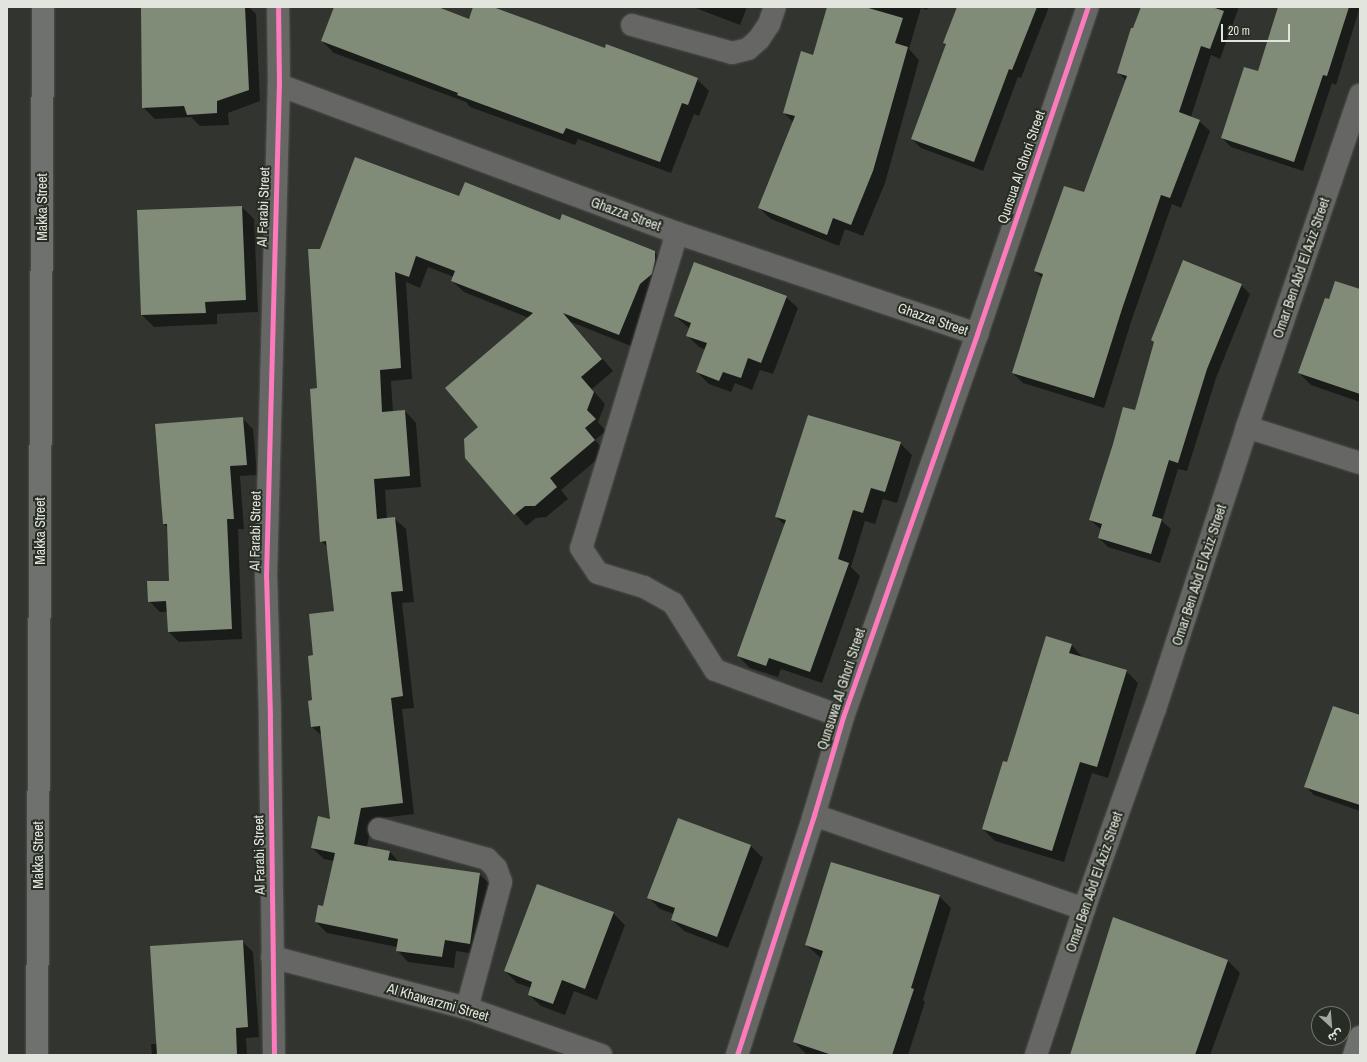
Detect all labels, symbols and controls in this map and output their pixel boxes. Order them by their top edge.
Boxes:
scale bar [1223,16,1292,42]
text: 20 m [1228,23,1250,39]
street label: Qunsua Al Ghori Street [994,108,1048,226]
street label: Al Farabi Street [253,167,273,247]
street label: Makka Street [34,173,50,241]
street label: Ghazza Street [589,194,663,234]
street label: Omar Ben Abd El Aziz Street [1269,195,1333,341]
street label: Ghazza Street [896,299,970,339]
street label: Al Farabi Street [246,491,264,571]
street label: Makka Street [32,497,48,565]
street label: Omar Ben Abd El Aziz Street [1168,502,1230,648]
street label: Qunsuwa Al Ghori Street [813,626,869,752]
street label: Omar Ben Abd El Aziz Street [1062,809,1126,955]
street label: Al Farabi Street [250,815,268,895]
street label: Makka Street [30,821,46,889]
street label: Al Khawarzmi Street [385,980,491,1024]
north arrow [1311,1006,1351,1046]
text: ش [1326,1026,1346,1045]

